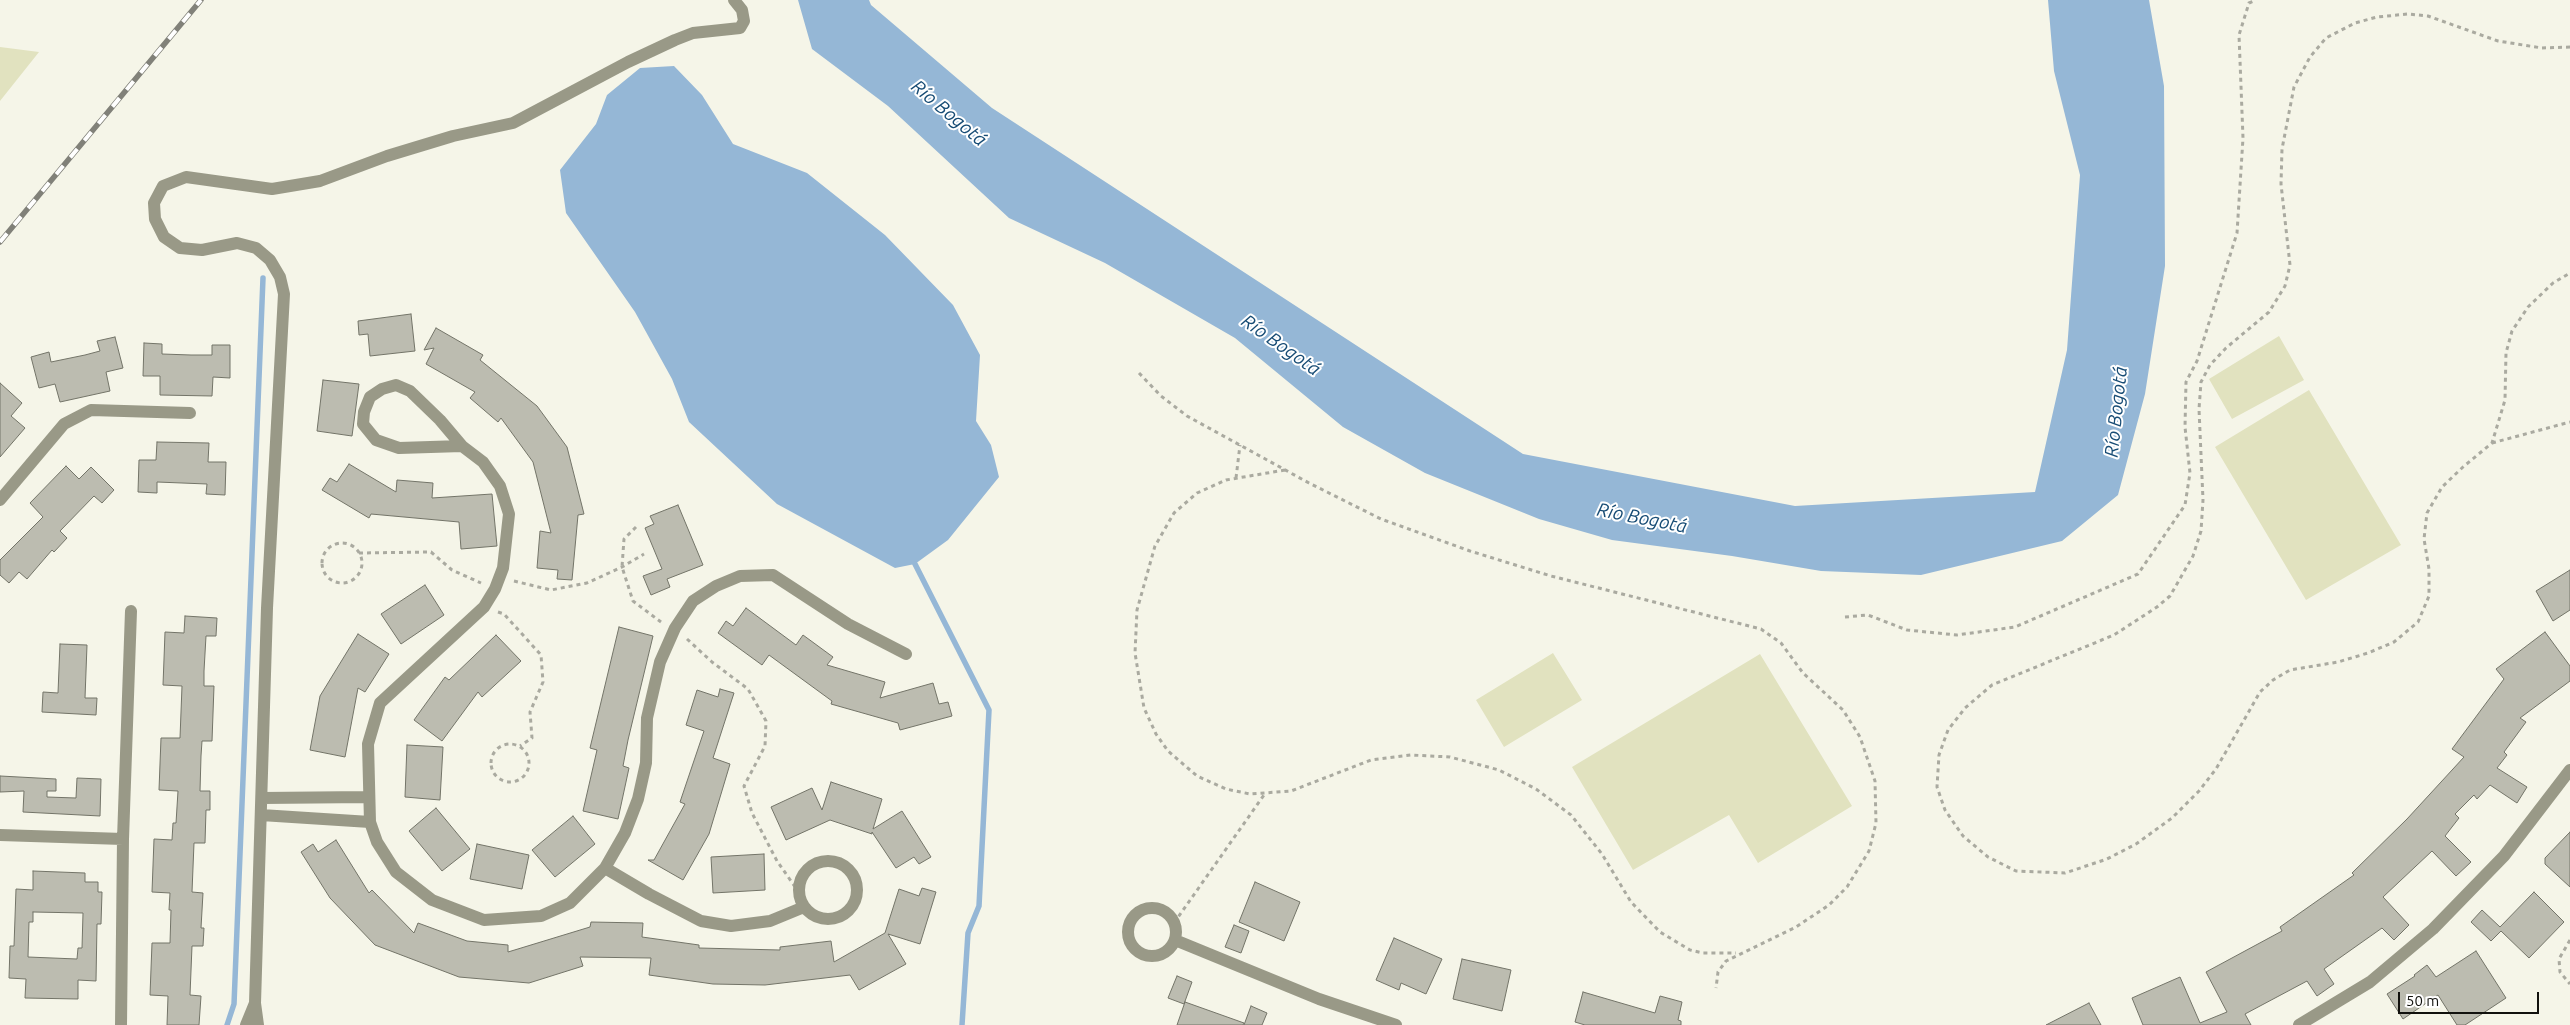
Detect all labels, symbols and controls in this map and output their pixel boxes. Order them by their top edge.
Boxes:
water label: Río Bogotá [907,75,991,151]
water label: Río Bogotá [1237,309,1325,381]
water label: Río Bogotá [2100,365,2132,459]
water label: Río Bogotá [1595,498,1689,538]
scale bar [2400,982,2541,1014]
text: 50 m [2406,992,2439,1009]

